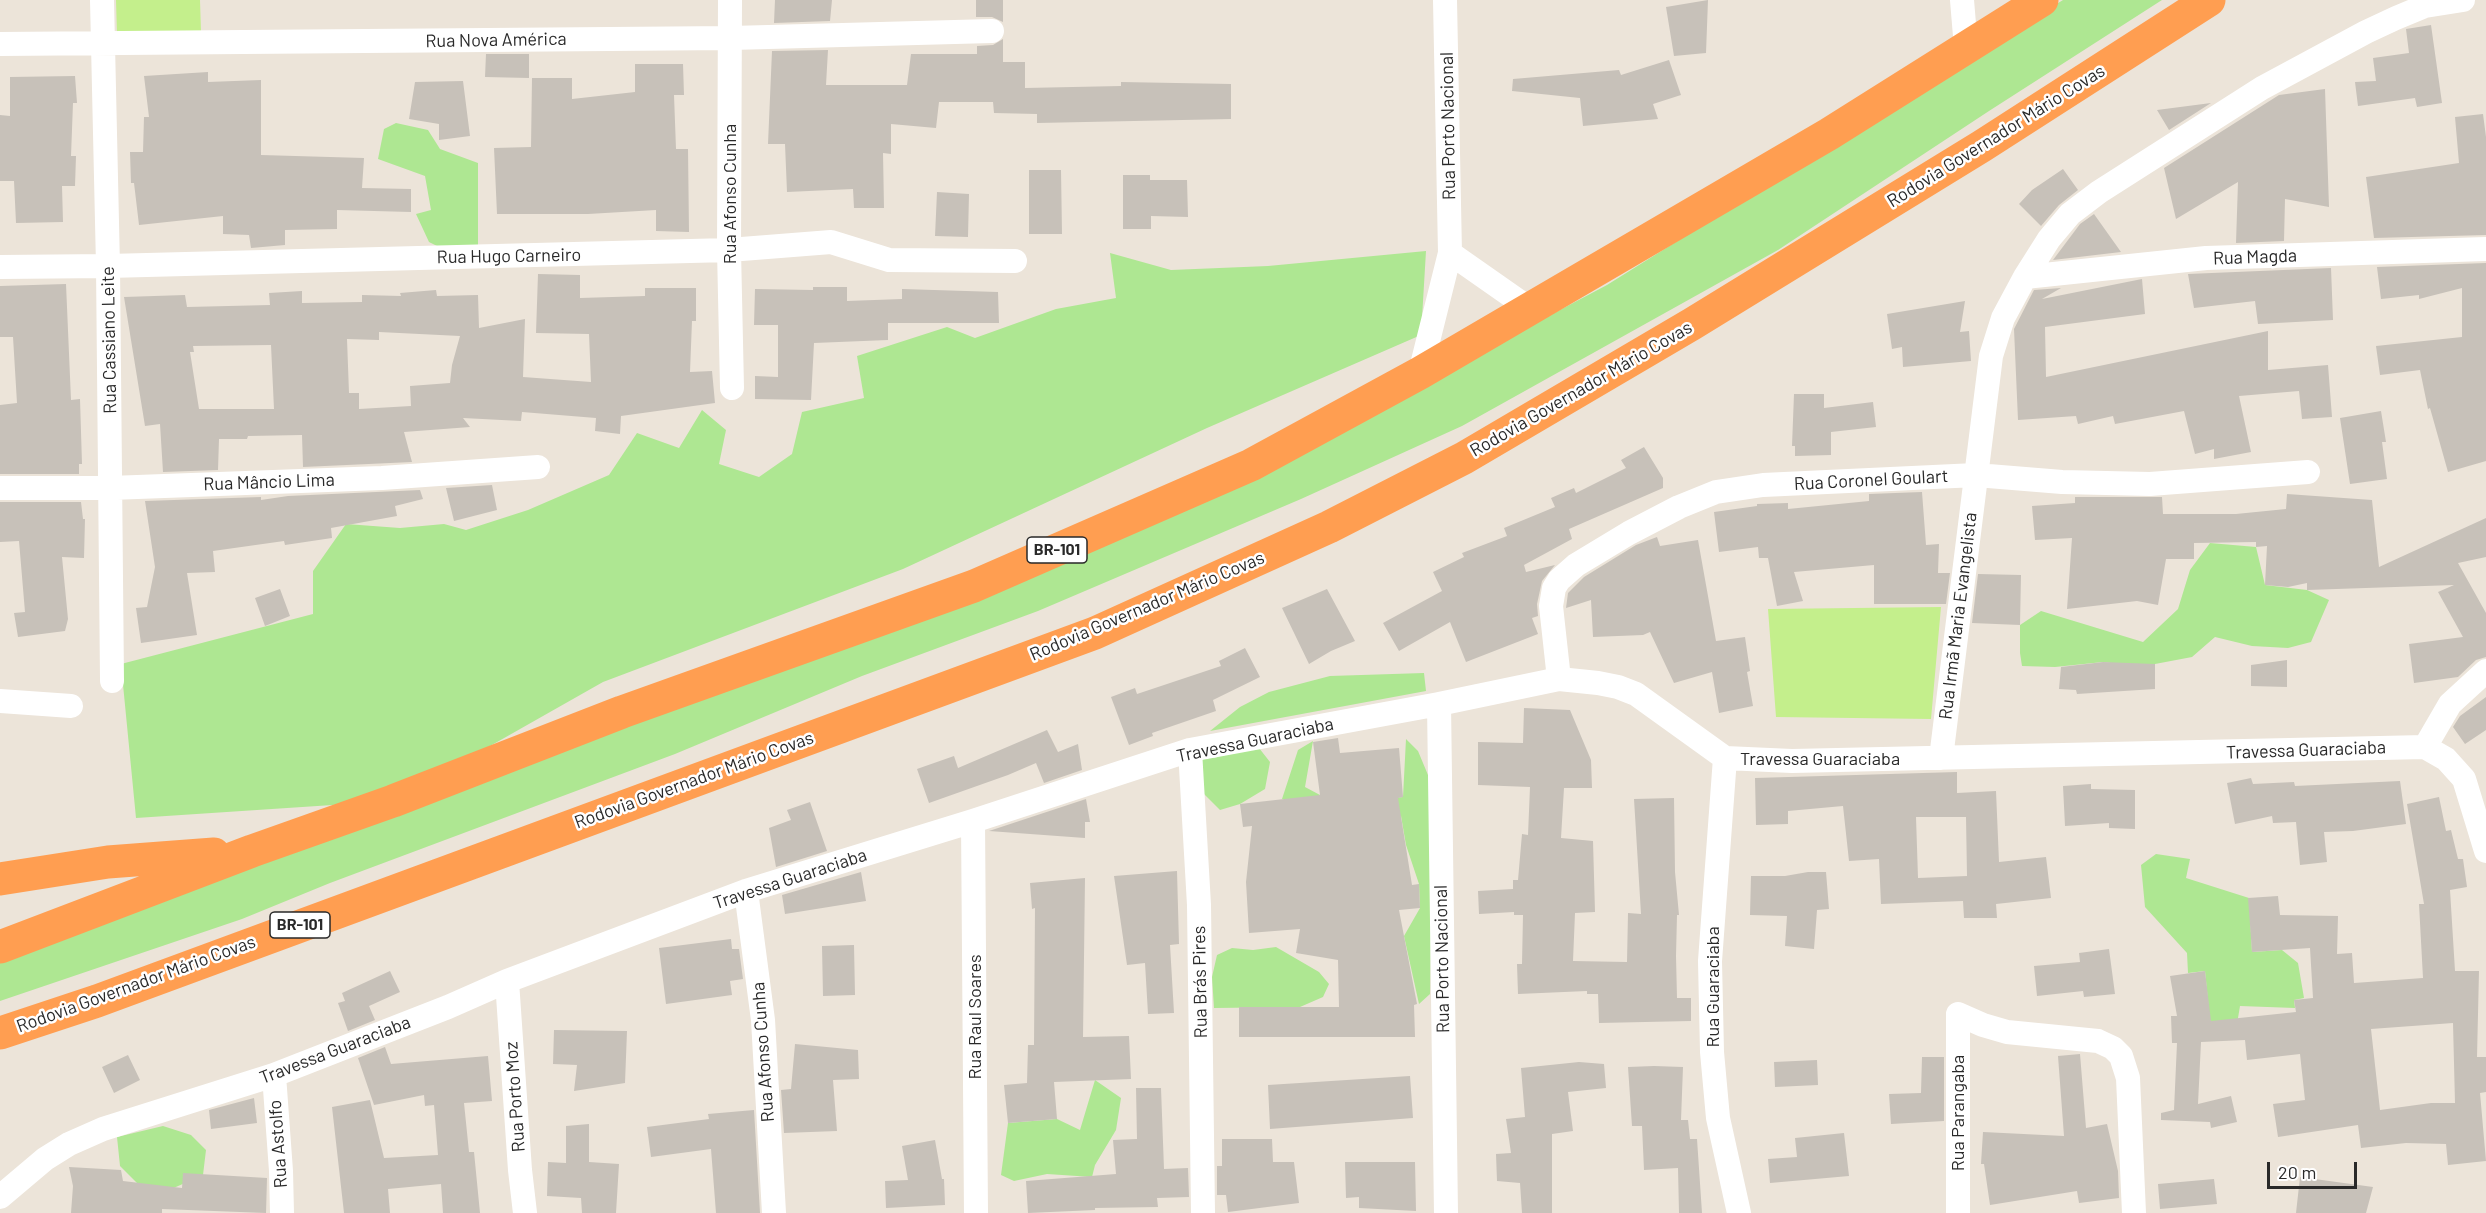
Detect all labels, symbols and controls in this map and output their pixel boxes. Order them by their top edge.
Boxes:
street label: Rua Nova América [425,28,567,52]
street label: Rua Porto Nacional [1436,52,1460,200]
street label: Rodovia Governador Mário Covas [1883,60,2109,212]
street label: Rua Afonso Cunha [719,124,741,264]
street label: Rua Hugo Carneiro [437,244,581,268]
street label: Rua Magda [2213,245,2297,269]
street label: Rua Cassiano Leite [97,266,121,414]
street label: Rodovia Governador Mário Covas [1466,316,1696,462]
street label: Rua Coronel Goulart [1793,465,1949,495]
street label: Rua Mâncio Lima [203,469,335,495]
street label: Rua Irmã Maria Evangelista [1935,511,1981,721]
road number: BR-101 [1027,537,1087,563]
street label: Rodovia Governador Mário Covas [1026,547,1268,665]
street label: Travessa Guaraciaba [1174,713,1336,767]
street label: Rodovia Governador Mário Covas [572,727,816,833]
street label: Travessa Guaraciaba [2226,736,2386,764]
street label: Travessa Guaraciaba [1740,748,1900,770]
street label: Travessa Guaraciaba [710,844,870,914]
street label: Rua Porto Nacional [1430,885,1454,1033]
road number: BR-101 [270,912,330,938]
street label: Rua Brás Pires [1188,926,1212,1038]
street label: Rua Guaraciaba [1702,926,1724,1048]
street label: Rodovia Governador Mário Covas [14,931,258,1037]
street label: Rua Raul Soares [964,954,986,1080]
street label: Rua Afonso Cunha [747,981,779,1123]
street label: Travessa Guaraciaba [256,1011,414,1089]
street label: Rua Porto Moz [500,1041,530,1153]
street label: Rua Parangaba [1947,1055,1969,1171]
street label: Rua Astolfo [264,1099,292,1189]
scale bar [2270,1150,2360,1188]
text: 20 m [2278,1161,2316,1183]

